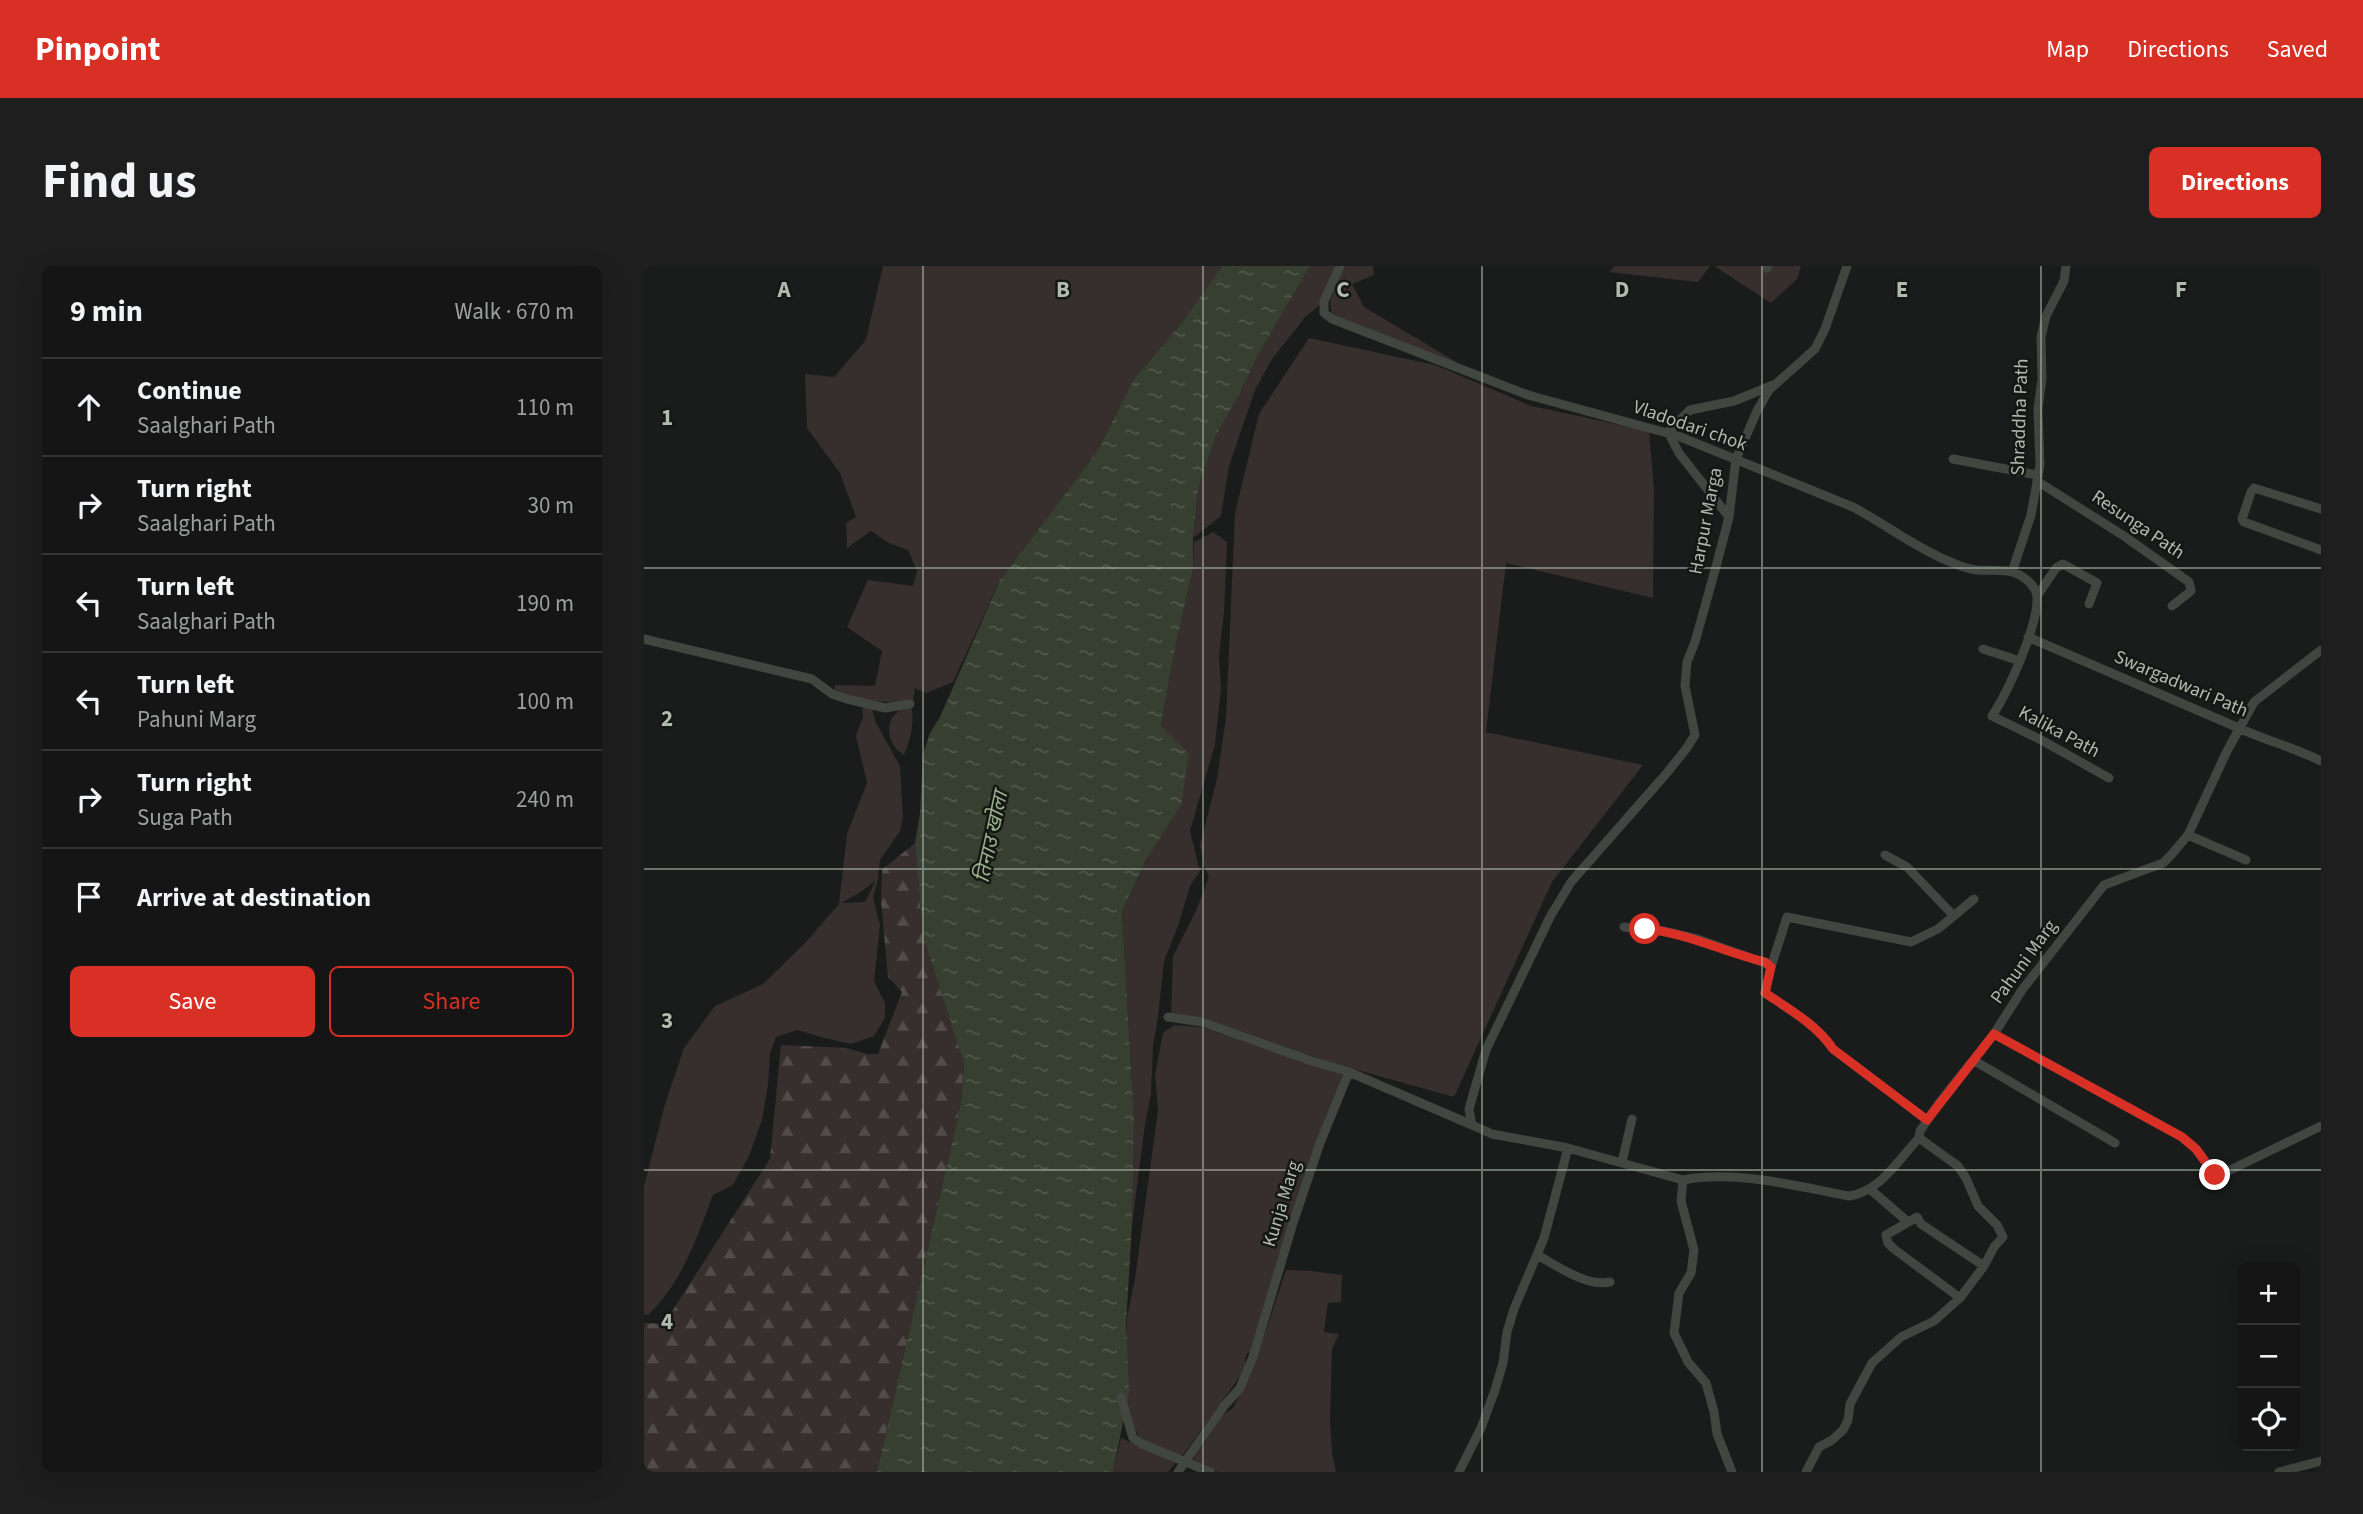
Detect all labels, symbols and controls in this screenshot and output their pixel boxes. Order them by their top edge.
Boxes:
text: Pinpoint [35,26,161,73]
text: Map [2046,32,2089,67]
text: Directions [2127,32,2229,67]
text: Saved [2267,32,2328,67]
text: Find us [42,147,197,217]
button: Directions [2149,147,2321,218]
text: A [776,273,791,306]
text: B [1056,273,1070,306]
text: C [1336,273,1350,306]
text: D [1615,273,1629,306]
text: E [1896,273,1908,306]
text: F [2175,273,2187,306]
text: 9 min [70,290,143,333]
text: Walk · 670 m [455,295,574,328]
street label: Shraddha Path [2004,358,2036,476]
text: Continue [137,372,242,409]
icon: ahead [70,388,108,426]
text: 110 m [516,391,574,424]
street label: Vladodari chok [1629,394,1751,458]
text: 1 [661,401,673,434]
text: Saalghari Path [137,409,276,442]
street label: Harpur Marga [1682,465,1730,577]
text: Turn right [137,470,252,507]
street label: Resunga Path [2086,484,2190,566]
icon: right [70,486,108,524]
text: 30 m [527,489,574,522]
text: Saalghari Path [137,507,276,540]
text: Turn left [137,568,234,605]
icon: left [70,584,108,622]
text: 190 m [516,587,574,620]
text: Saalghari Path [137,605,276,638]
street label: Swargadwari Path [2110,644,2252,724]
text: Turn left [137,666,234,703]
icon: left [70,682,108,720]
text: 100 m [516,685,574,718]
street label: Kalika Path [2013,699,2105,765]
text: 2 [661,702,673,735]
text: Pahuni Marg [137,703,256,736]
text: Turn right [137,764,252,801]
icon: right [70,780,108,818]
text: 240 m [516,783,574,816]
water label: तिनाउ खोला [967,785,1016,885]
text: Suga Path [137,801,233,834]
icon: arrive [70,878,108,916]
text: Arrive at destination [137,879,371,916]
route start [1629,913,1660,944]
street label: Pahuni Marg [1984,914,2064,1010]
button: Save [70,966,315,1037]
button: Share [329,966,574,1037]
text: 3 [661,1004,673,1037]
street label: Kunja Marg [1256,1157,1308,1250]
route end [2199,1159,2230,1190]
map controls [2237,1262,2300,1451]
button: + [2237,1262,2300,1325]
text: 4 [661,1305,673,1338]
button: − [2237,1325,2300,1388]
button: locate [2237,1388,2300,1451]

